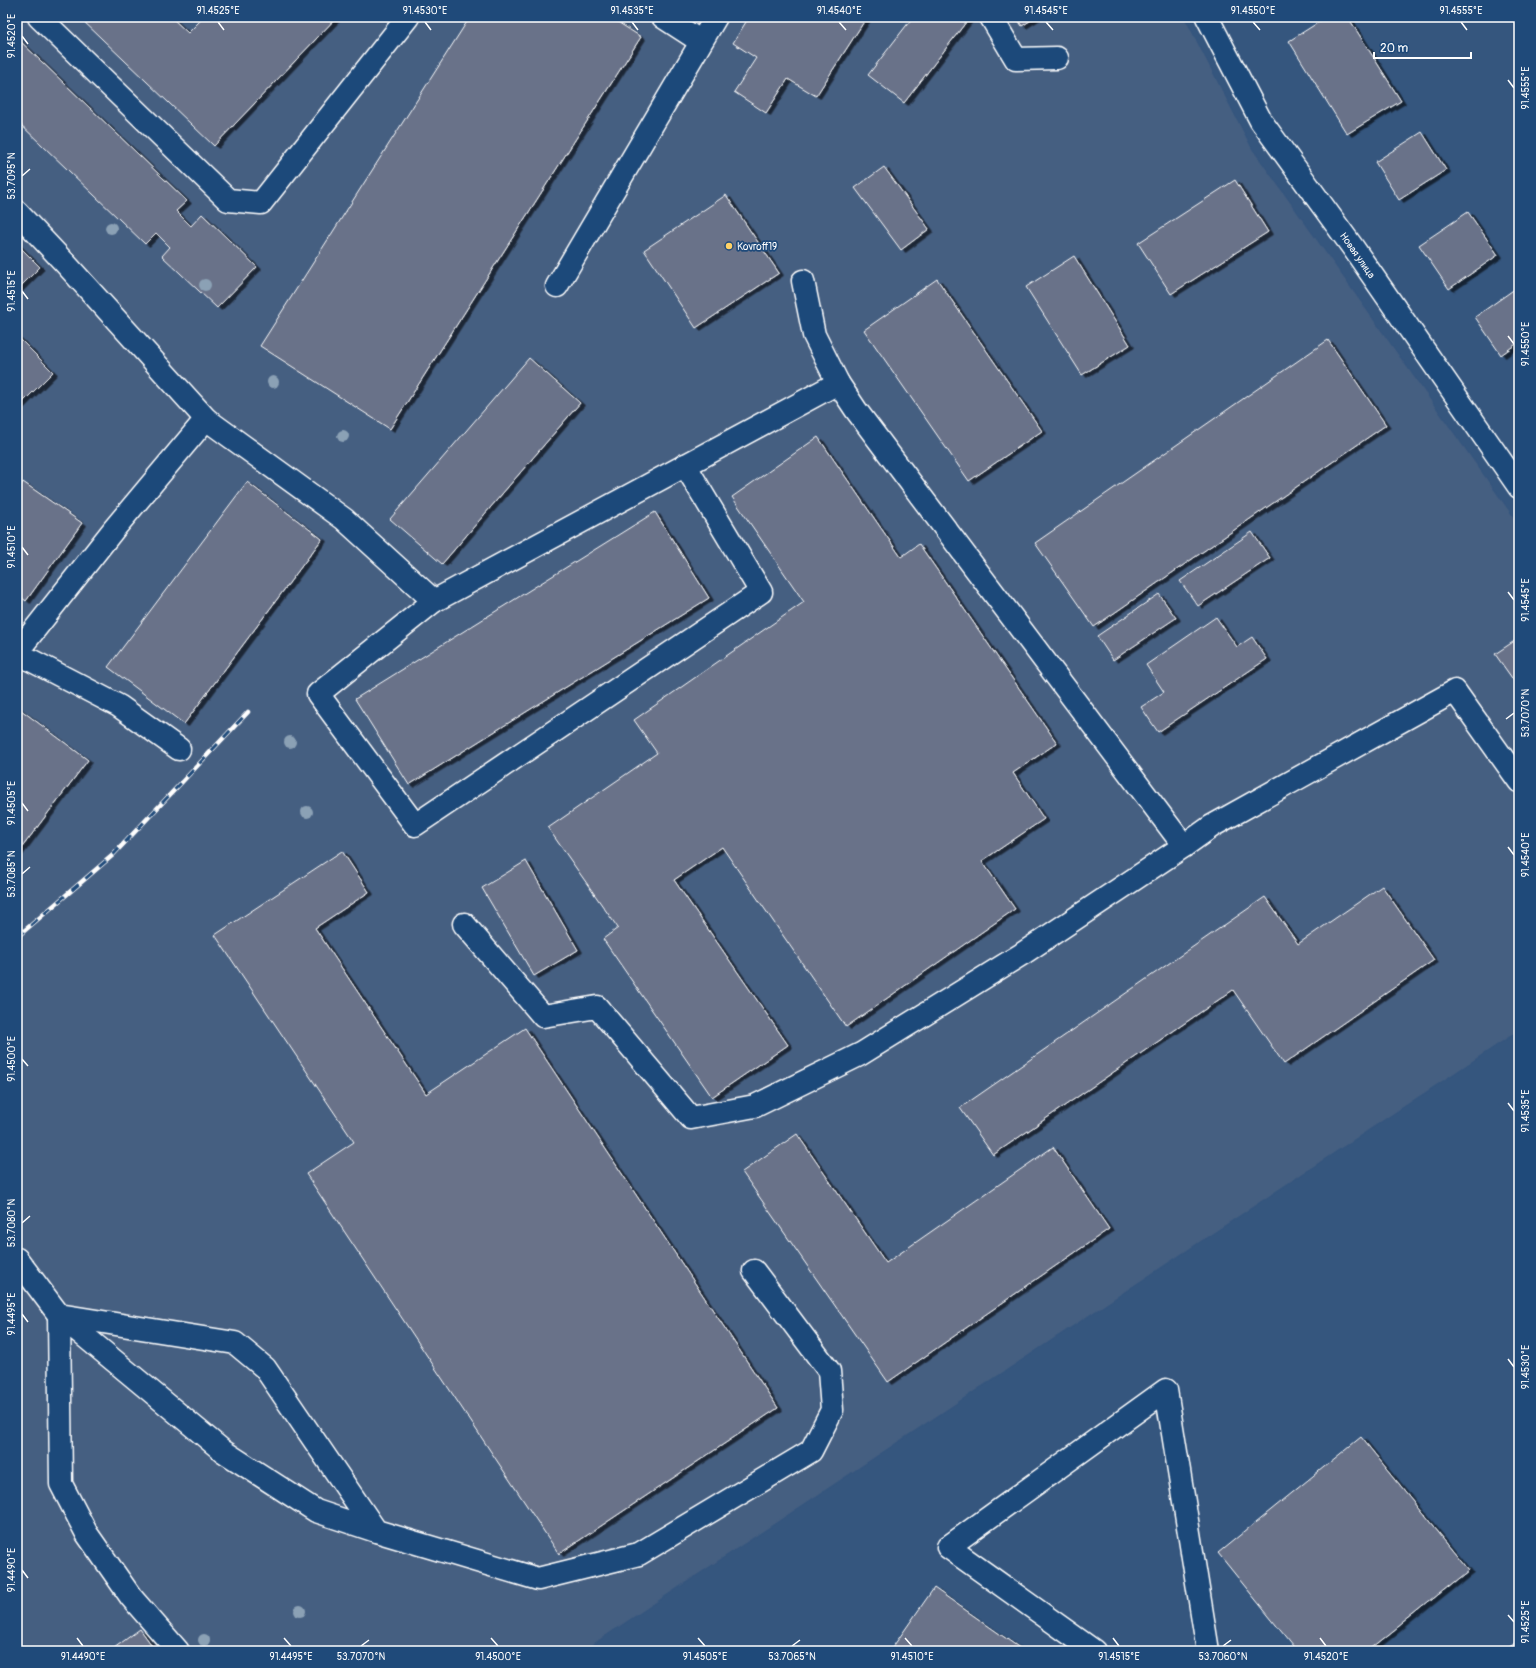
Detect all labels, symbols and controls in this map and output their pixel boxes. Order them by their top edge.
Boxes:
text: 91.4525°E [196,5,240,17]
text: 91.4530°E [403,5,447,17]
text: 91.4535°E [610,5,654,17]
text: 91.4540°E [817,5,861,17]
text: 91.4545°E [1024,5,1068,17]
text: 91.4550°E [1231,5,1275,17]
text: 91.4555°E [1440,5,1482,17]
text: 91.4520°E [6,14,18,58]
scale bar [1374,34,1471,60]
text: 20 m [1380,41,1409,56]
text: 91.4555°E [1520,67,1532,109]
text: 53.7095°N [6,152,18,200]
street label: Новая улица [1337,230,1378,281]
marker: Kovroff19 [724,241,734,251]
place label: Kovroff19 [737,241,777,253]
text: 91.4515°E [6,270,18,312]
text: 91.4550°E [1520,322,1532,366]
text: 91.4510°E [6,526,18,568]
text: 91.4545°E [1520,578,1532,622]
text: 53.7070°N [1520,688,1532,737]
text: 91.4505°E [6,781,18,825]
text: 91.4540°E [1520,833,1532,877]
text: 53.7085°N [6,850,18,897]
text: 91.4500°E [6,1036,18,1082]
text: 91.4535°E [1520,1089,1532,1133]
text: 53.7080°N [6,1199,18,1247]
text: 91.4495°E [6,1293,18,1336]
text: 91.4530°E [1520,1345,1532,1389]
text: 91.4490°E [6,1548,18,1592]
text: 91.4525°E [1520,1600,1532,1644]
text: 91.4490°E [61,1651,105,1663]
text: 91.4495°E [270,1651,313,1663]
text: 53.7070°N [337,1651,386,1663]
text: 91.4500°E [475,1651,521,1663]
text: 91.4505°E [683,1651,727,1663]
text: 53.7065°N [768,1651,816,1663]
text: 91.4510°E [891,1651,933,1663]
text: 91.4515°E [1098,1651,1140,1663]
text: 53.7060°N [1198,1651,1248,1663]
text: 91.4520°E [1304,1651,1348,1663]

